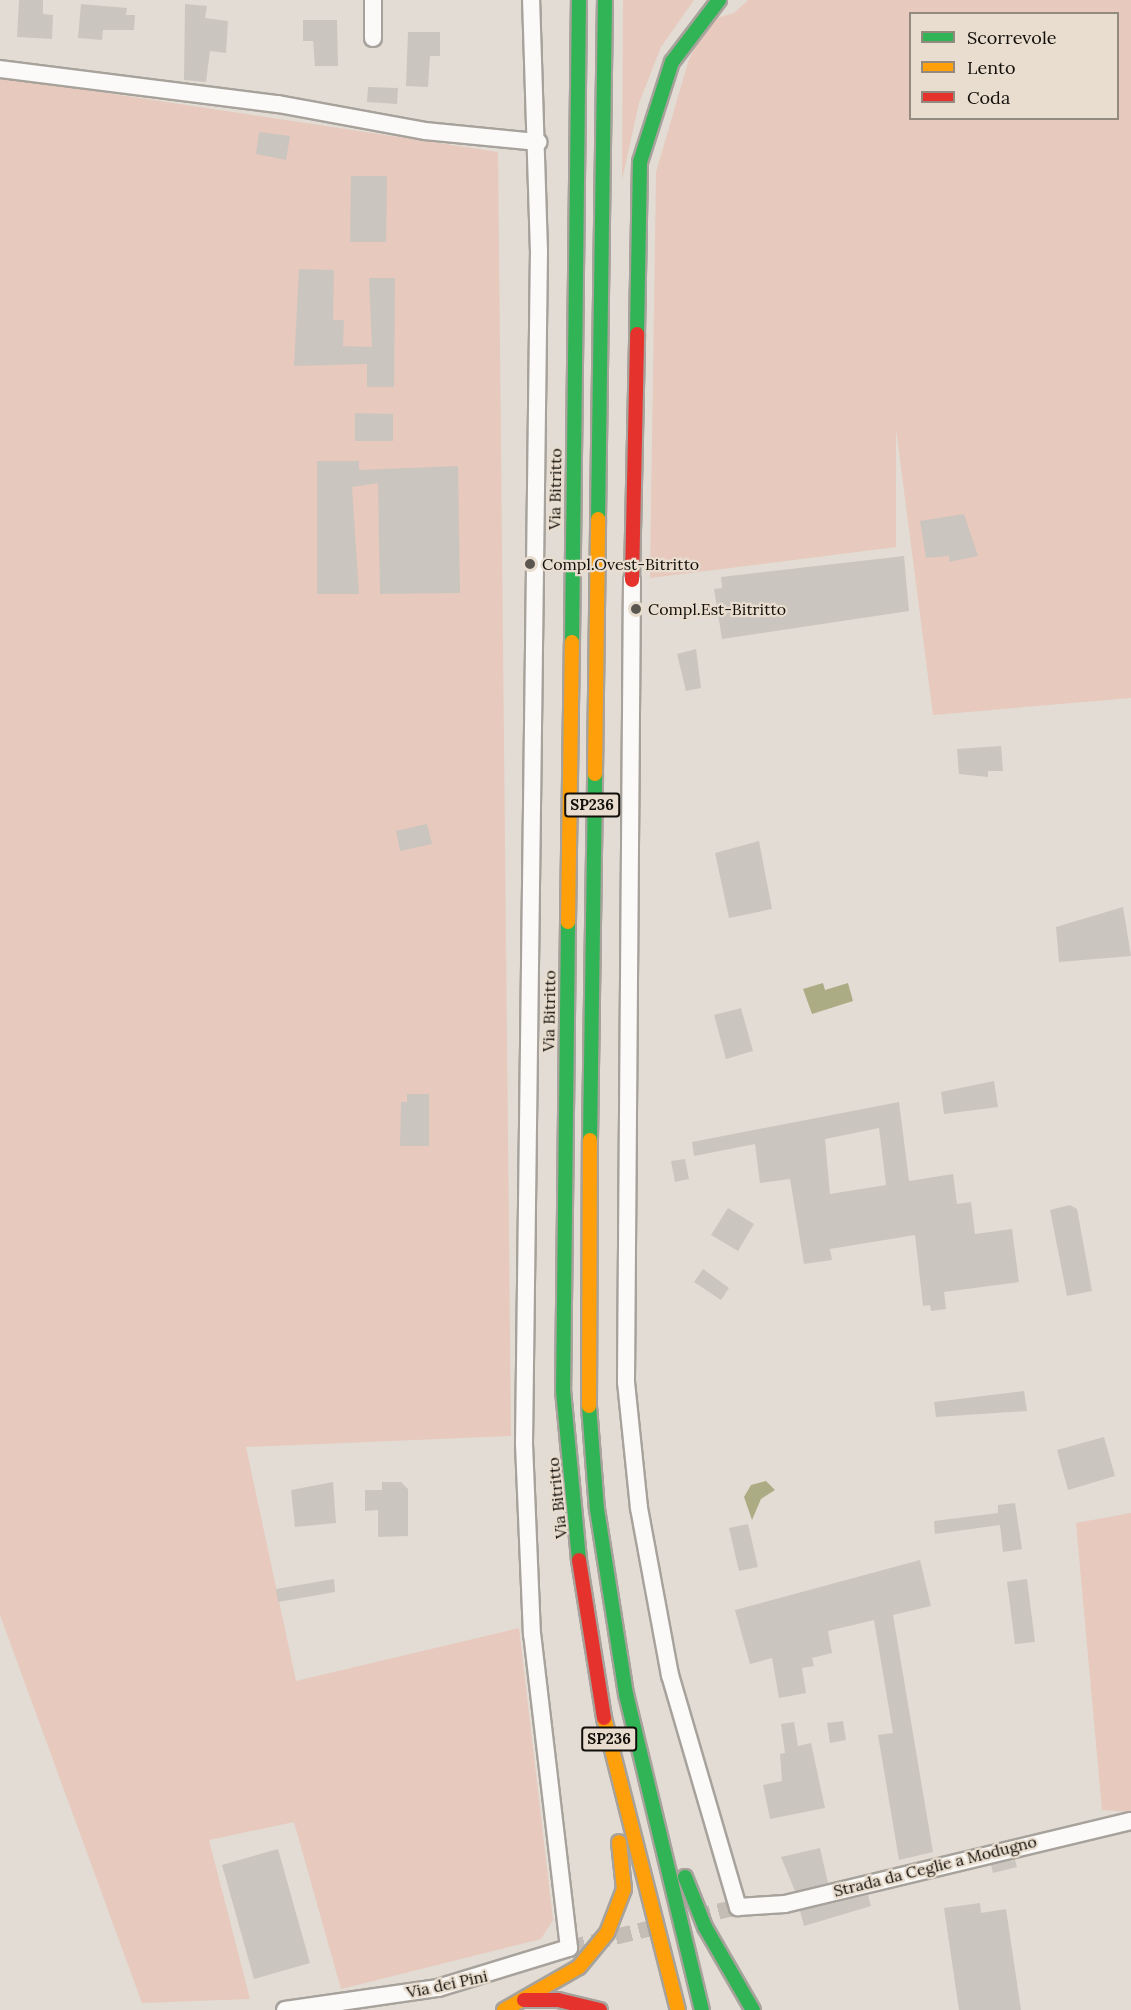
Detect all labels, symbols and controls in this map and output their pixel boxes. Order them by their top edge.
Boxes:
legend [909,12,1119,120]
text: Scorrevole [967,26,1057,49]
text: Lento [967,56,1015,79]
text: Coda [967,86,1010,109]
street label: Via Bitritto [545,448,565,530]
place label: Compl.Ovest-Bitritto [542,554,699,574]
marker: Compl.Ovest-Bitritto [523,557,537,571]
place label: Compl.Est-Bitritto [648,599,786,619]
marker: Compl.Est-Bitritto [629,602,643,616]
road number: SP236 [564,793,620,817]
street label: Via Bitritto [539,970,559,1052]
street label: Via Bitritto [543,1456,571,1540]
road number: SP236 [580,1727,638,1751]
street label: Strada da Ceglie a Modugno [831,1831,1039,1901]
street label: Via dei Pini [405,1966,489,2002]

